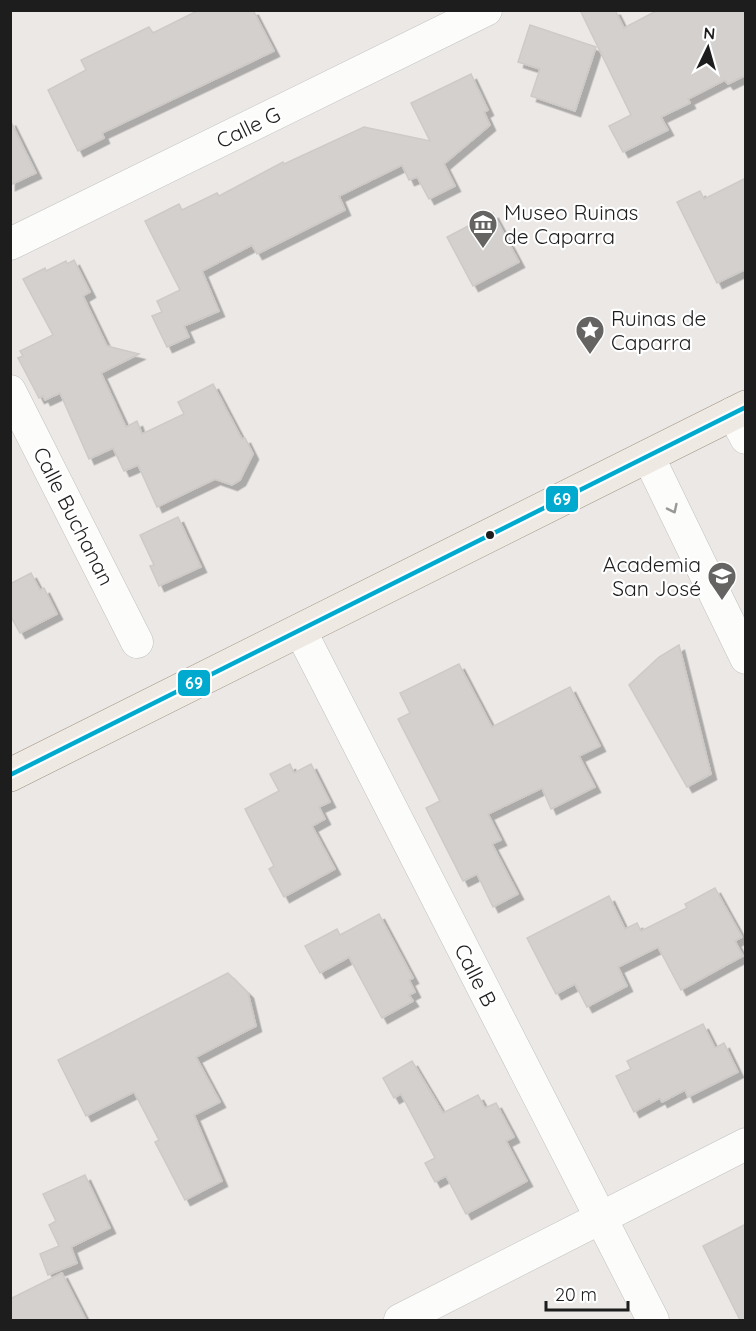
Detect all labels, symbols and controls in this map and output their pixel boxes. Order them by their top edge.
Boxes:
north arrow [678,18,738,78]
text: N [703,23,716,44]
street label: Calle G [212,100,284,154]
place label: Museo Ruinas de Caparra [504,199,638,249]
museum icon: Museo Ruinas de Caparra [467,208,499,250]
place label: Ruinas de Caparra [611,305,706,355]
place icon: Ruinas de Caparra [574,314,606,356]
street label: Calle Buchanan [28,443,120,589]
line badge: 69 [545,485,579,513]
text: 69 [553,489,571,509]
one-way arrow [666,502,678,513]
unlabelled marker [484,529,496,541]
place label: Academia San José [603,551,701,601]
school or university icon: Academia San José [706,560,738,602]
line badge: 69 [177,669,211,697]
text: 69 [185,673,203,693]
street label: Calle B [449,939,503,1011]
scale bar [546,1274,628,1312]
text: 20 m [555,1283,597,1306]

